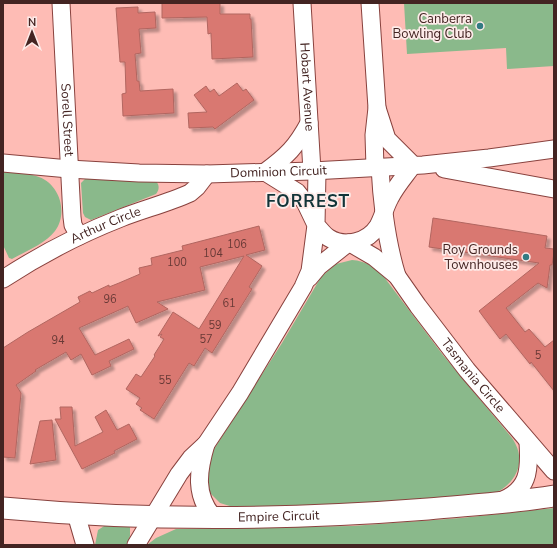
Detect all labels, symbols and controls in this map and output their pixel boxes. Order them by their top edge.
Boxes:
place label: Canberra Bowling Club [392,10,472,43]
north arrow [12,12,52,52]
text: N [28,15,36,30]
marker: Canberra Bowling Club [475,21,485,31]
street label: Hobart Avenue [295,42,319,132]
street label: Sorell Street [56,83,78,157]
street label: Dominion Circuit [230,161,328,182]
district label: FORREST [266,190,350,213]
street label: Arthur Circle [67,203,143,248]
house number: 106 [227,237,247,252]
place label: Roy Grounds Townhouses [443,241,518,274]
house number: 104 [203,246,223,261]
marker: Roy Grounds Townhouses [521,252,531,262]
house number: 100 [167,255,187,270]
house number: 96 [103,292,117,307]
house number: 61 [222,296,236,311]
house number: 59 [208,318,222,333]
house number: 57 [199,332,213,347]
house number: 94 [51,333,65,348]
street label: Tasmania Circle [437,335,509,417]
house number: 5 [535,348,542,363]
house number: 55 [158,373,172,388]
street label: Empire Circuit [238,506,320,526]

